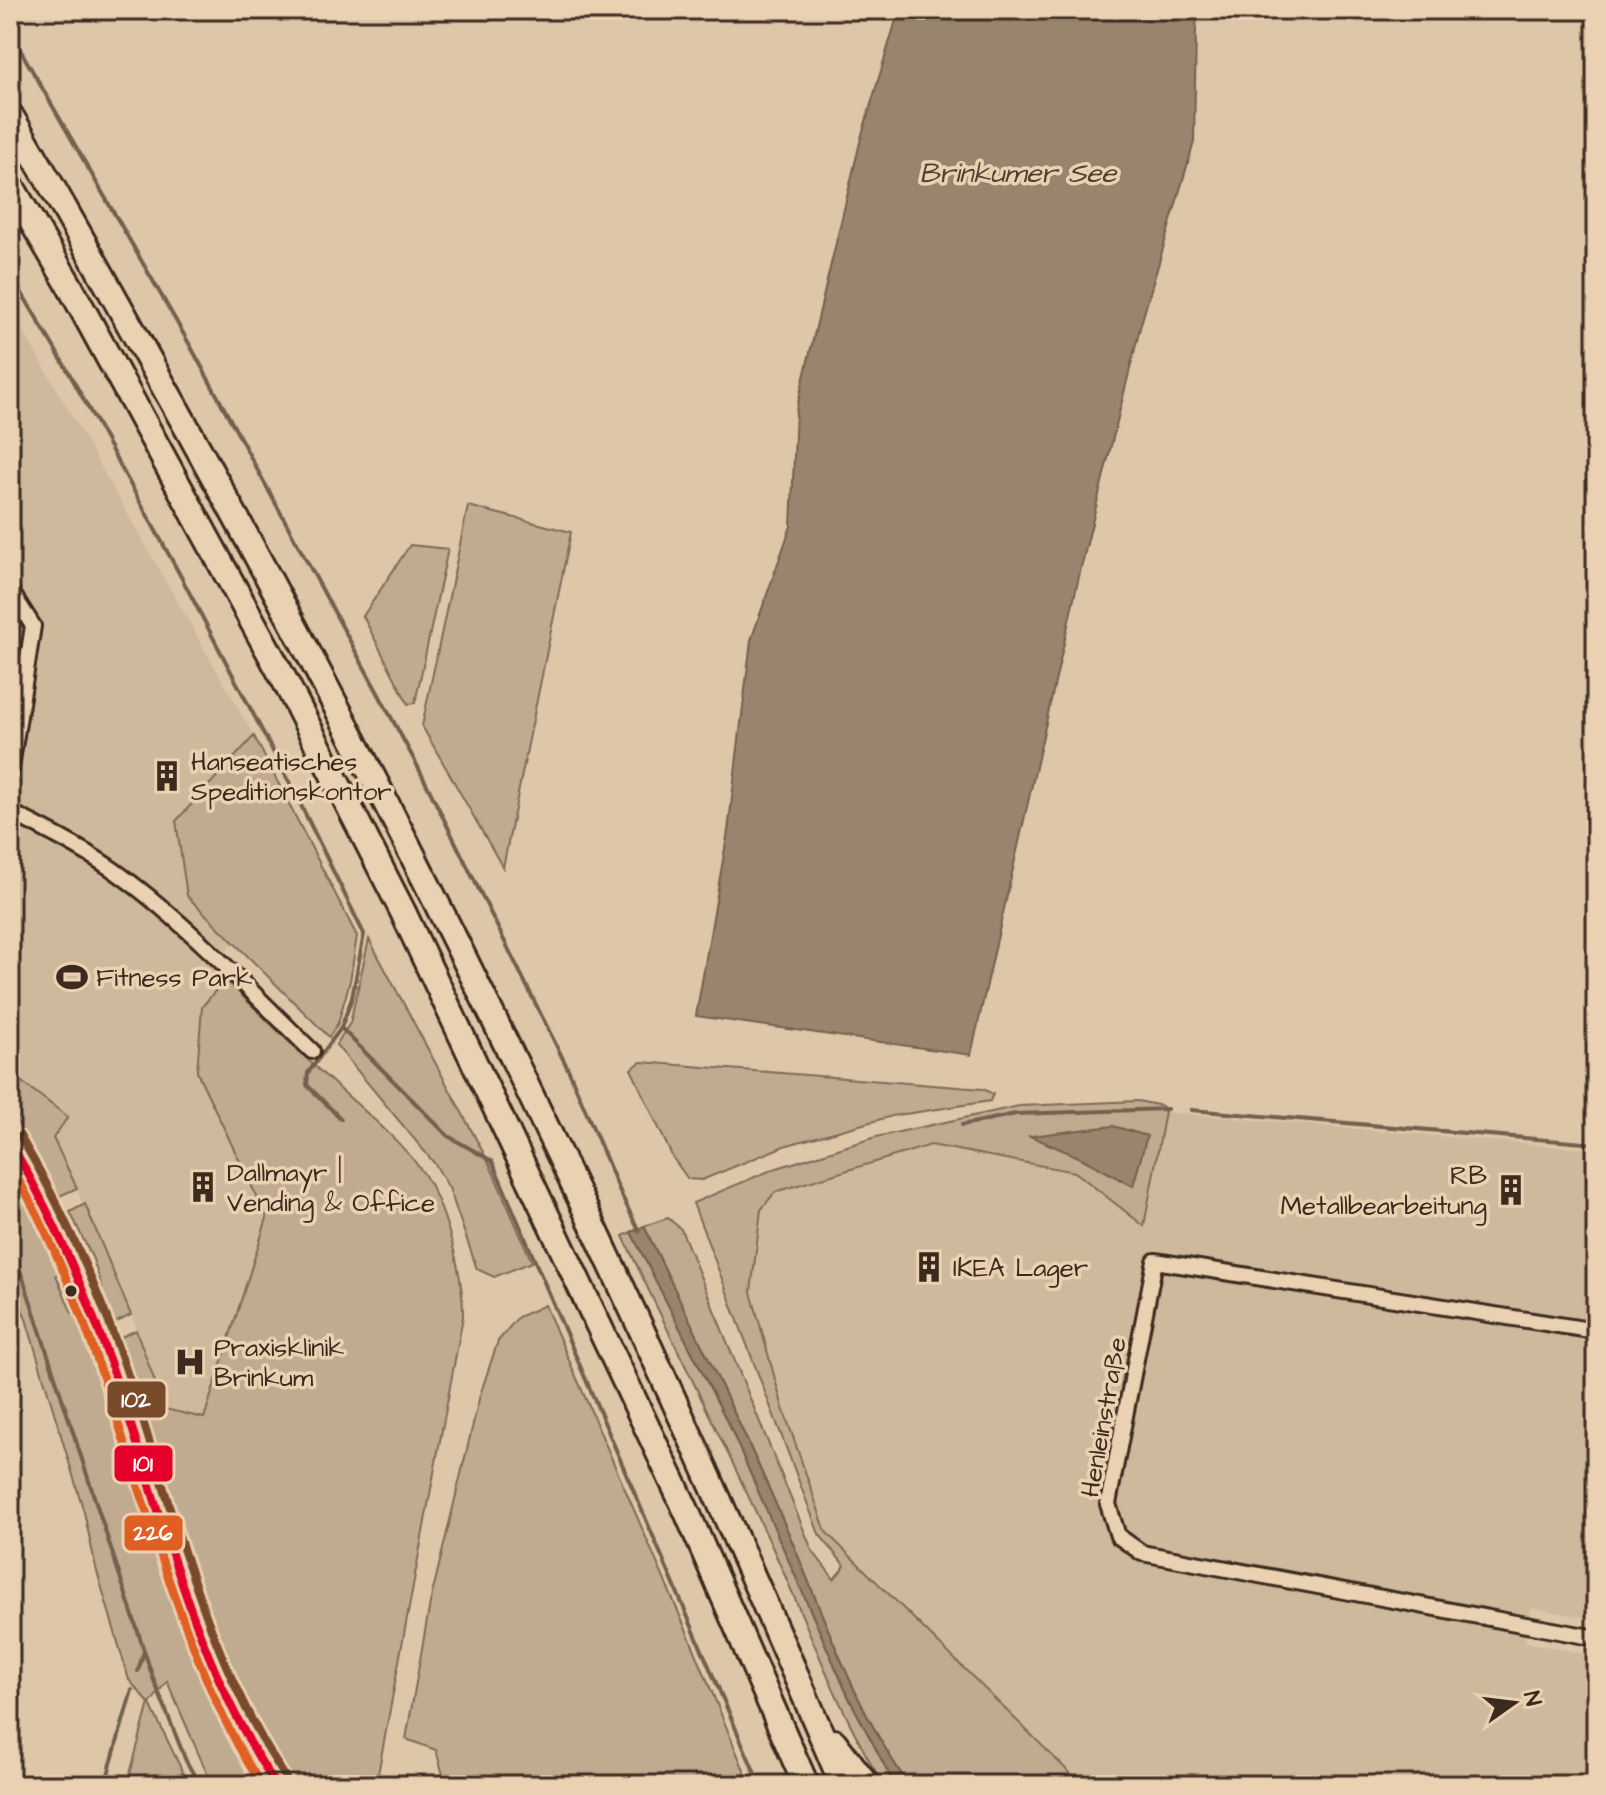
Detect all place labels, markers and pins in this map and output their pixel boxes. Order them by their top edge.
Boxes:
place label: Hanseatisches Speditionskontor [191,744,392,810]
building icon: Hanseatisches Speditionskontor [150,759,184,793]
sports icon: Fitness Park [55,960,89,994]
place label: Fitness Park [96,960,252,996]
place label: Dallmayr | Vending & Office [227,1155,435,1223]
place label: RB Metallbearbeitung [1281,1158,1487,1226]
building icon: Dallmayr | Vending & Office [186,1170,220,1204]
building icon: RB Metallbearbeitung [1494,1173,1528,1207]
building icon: IKEA Lager [912,1250,946,1284]
place label: IKEA Lager [953,1250,1088,1288]
unlabelled marker [63,1283,79,1299]
place label: Praxisklinik Brinkum [214,1330,344,1396]
hospital icon: Praxisklinik Brinkum [173,1345,207,1379]

